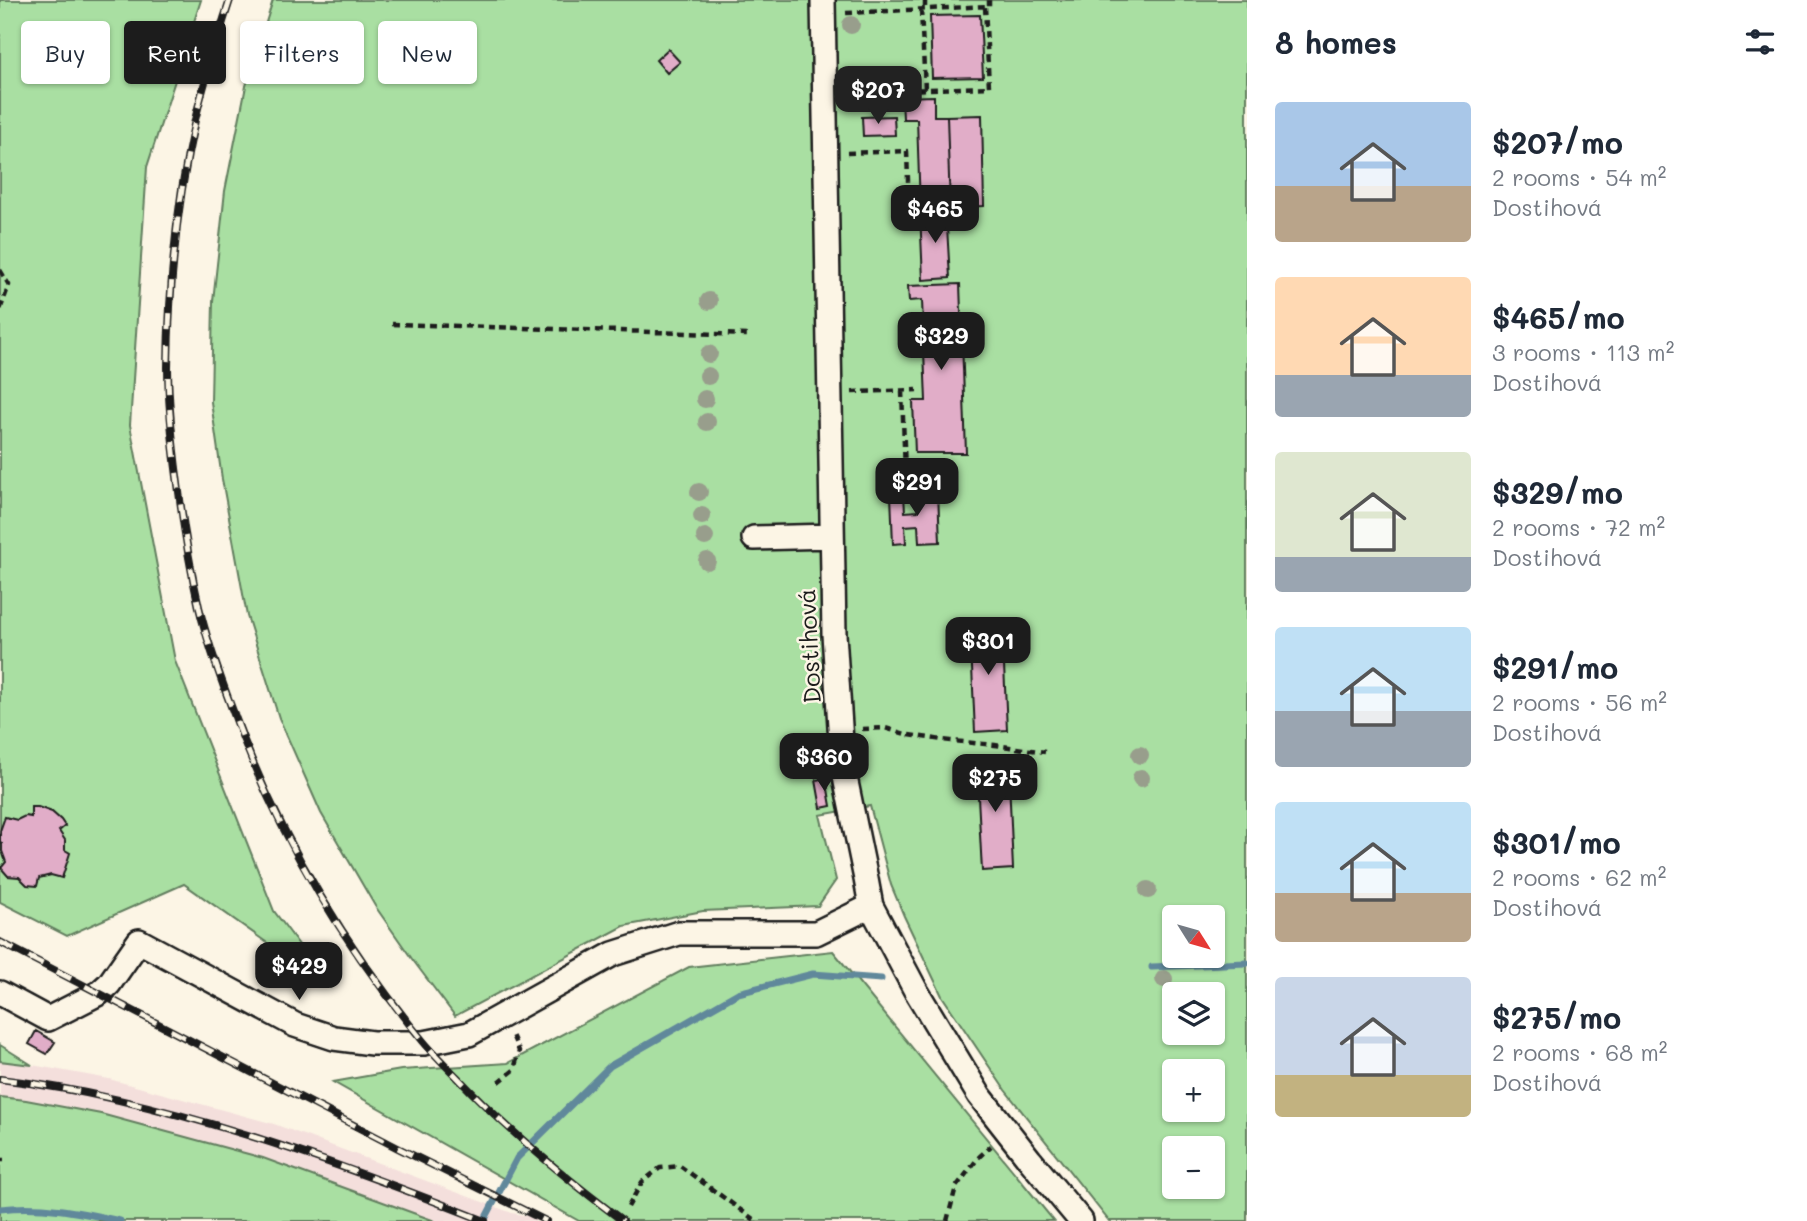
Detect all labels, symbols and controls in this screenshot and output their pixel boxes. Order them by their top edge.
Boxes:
chip: Buy [21,21,110,84]
chip: Rent [124,21,226,84]
chip: Filters [240,21,364,84]
chip: New [378,21,477,84]
text: 8 homes [1275,22,1397,62]
icon: filters [1741,23,1779,61]
pin: $207 [837,66,919,126]
text: $207 [851,74,905,104]
text: $207/mo [1492,122,1623,162]
icon: home [1331,130,1415,214]
text: 2 rooms · 54 m² [1492,162,1667,192]
pin: $465 [894,186,976,245]
text: Dostihová [1492,192,1602,222]
text: $465 [907,193,963,223]
text: $465/mo [1492,297,1625,337]
icon: home [1331,305,1415,389]
pin: $329 [900,312,982,372]
text: $329 [914,320,968,350]
text: 3 rooms · 113 m² [1492,337,1674,367]
text: Dostihová [1492,367,1602,397]
pin: $291 [876,458,958,518]
text: $291 [891,466,943,496]
text: $329/mo [1492,472,1623,512]
icon: home [1331,480,1415,564]
text: 2 rooms · 72 m² [1492,512,1665,542]
text: Dostihová [1492,542,1602,572]
street label: Dostihová [790,588,827,704]
pin: $301 [947,618,1029,677]
text: $301 [962,625,1015,655]
text: $291/mo [1492,647,1618,687]
icon: home [1331,655,1415,739]
text: 2 rooms · 56 m² [1492,687,1667,717]
text: Dostihová [1492,717,1602,747]
pin: $360 [783,734,865,793]
text: $360 [796,741,852,771]
pin: $275 [954,754,1036,814]
text: $275 [968,762,1022,792]
text: $301/mo [1492,822,1621,862]
icon: home [1331,830,1415,914]
text: 2 rooms · 62 m² [1492,862,1666,892]
text: Dostihová [1492,892,1602,922]
north arrow [1162,905,1225,968]
map controls [1162,905,1225,1199]
pin: $429 [258,942,340,1002]
text: $429 [271,950,327,980]
button: layers [1162,982,1225,1045]
text: $275/mo [1492,997,1621,1037]
icon: home [1331,1005,1415,1089]
text: 2 rooms · 68 m² [1492,1037,1667,1067]
button: + [1162,1059,1225,1122]
text: Dostihová [1492,1067,1602,1097]
button: − [1162,1136,1225,1199]

